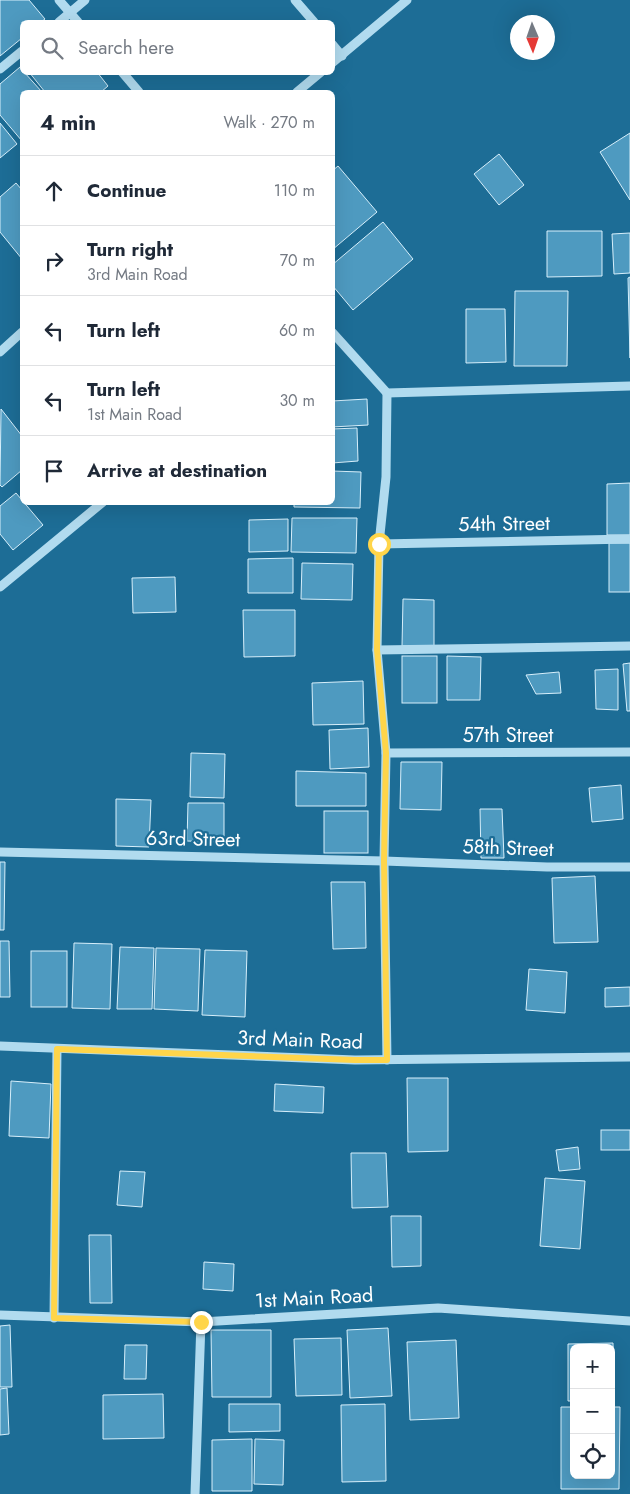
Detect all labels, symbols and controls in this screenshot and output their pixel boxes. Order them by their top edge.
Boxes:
north arrow [510,15,555,60]
search box [20,20,335,75]
icon: search [38,34,66,62]
text: Search here [78,34,174,61]
text: 4 min [40,108,96,138]
text: Walk · 270 m [224,111,315,134]
icon: ahead [40,177,68,205]
text: Continue [87,177,166,204]
text: 110 m [274,179,315,202]
text: Turn right [87,236,173,263]
icon: right [40,247,68,275]
text: 70 m [280,249,315,272]
text: 3rd Main Road [87,263,188,286]
icon: left [40,317,68,345]
text: Turn left [87,317,160,344]
text: 60 m [279,319,315,342]
text: Turn left [87,376,160,403]
icon: left [40,387,68,415]
text: 30 m [279,389,315,412]
text: 1st Main Road [87,403,182,426]
icon: arrive [40,457,68,485]
text: Arrive at destination [87,457,267,484]
street label: 54th Street [458,509,550,539]
route start [368,533,391,556]
street label: 57th Street [463,721,554,750]
street label: 63rd Street [146,824,241,854]
street label: 58th Street [462,832,554,864]
street label: 3rd Main Road [237,1023,363,1057]
street label: 1st Main Road [254,1280,374,1316]
route end [190,1311,213,1334]
map controls [570,1344,615,1479]
button: + [570,1344,615,1389]
button: − [570,1389,615,1434]
button: locate [570,1434,615,1479]

